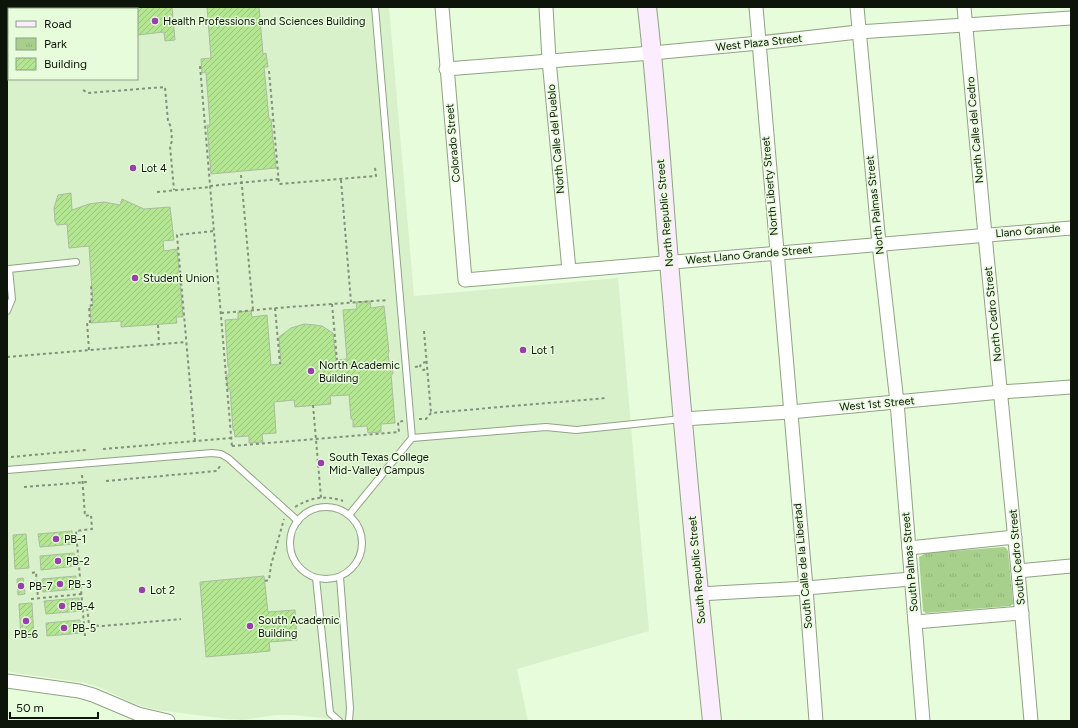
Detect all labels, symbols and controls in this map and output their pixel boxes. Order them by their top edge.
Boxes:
legend [8,8,138,80]
place label: Health Professions and Sciences Building [163,15,365,28]
marker: Health Professions and Sciences Building [150,16,160,26]
text: Road [44,17,72,31]
street label: West Plaza Street [715,32,803,54]
text: Park [44,37,67,51]
text: Building [44,57,87,71]
street label: North Calle del Cedro [964,76,986,184]
street label: North Calle del Pueblo [545,84,567,194]
street label: Colorado Street [443,103,463,183]
street label: North Liberty Street [759,136,781,236]
street label: North Palmas Street [863,155,887,255]
street label: North Republic Street [654,159,676,267]
place label: Lot 4 [141,162,167,175]
marker: Lot 4 [128,163,138,173]
street label: Llano Grande [995,222,1061,240]
street label: West Llano Grande Street [685,243,813,267]
street label: North Cedro Street [982,266,1004,362]
place label: Student Union [143,272,215,285]
marker: Student Union [130,273,140,283]
place label: Lot 1 [531,344,555,357]
marker: Lot 1 [518,345,528,355]
place label: North Academic Building [319,359,400,385]
marker: North Academic Building [306,366,316,376]
street label: West 1st Street [839,394,915,414]
place label: South Texas College Mid-Valley Campus [329,451,429,477]
marker: South Texas College Mid-Valley Campus [316,458,326,468]
street label: South Calle de la Libertad [791,503,815,629]
street label: South Cedro Street [1006,508,1028,606]
street label: South Palmas Street [899,512,921,612]
street label: South Republic Street [686,515,708,625]
place label: PB-1 [64,533,86,546]
marker: PB-1 [51,534,61,544]
place label: PB-2 [66,555,90,568]
marker: PB-2 [53,556,63,566]
place label: PB-3 [68,578,92,591]
marker: PB-3 [55,579,65,589]
place label: PB-7 [29,580,53,593]
marker: PB-7 [16,581,26,591]
place label: Lot 2 [150,584,175,597]
marker: Lot 2 [137,585,147,595]
place label: PB-4 [70,600,95,613]
marker: PB-4 [57,601,67,611]
place label: South Academic Building [258,614,340,640]
marker: PB-6 [21,616,31,626]
marker: South Academic Building [245,621,255,631]
place label: PB-5 [72,622,96,635]
marker: PB-5 [59,623,69,633]
place label: PB-6 [14,628,38,641]
scale bar [10,694,98,720]
text: 50 m [16,701,44,715]

